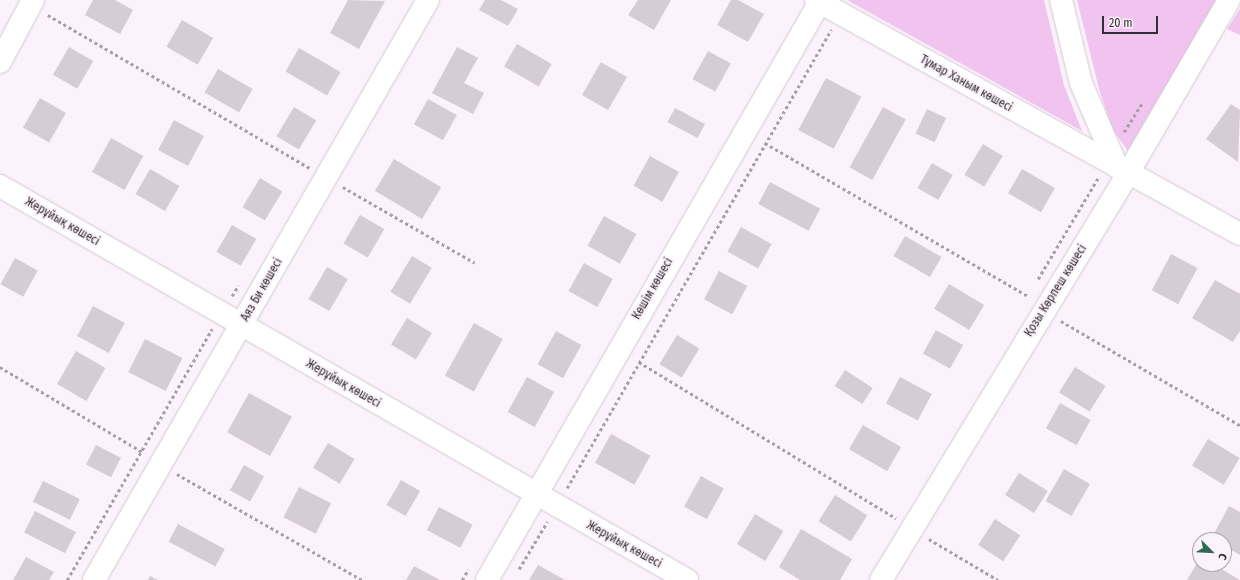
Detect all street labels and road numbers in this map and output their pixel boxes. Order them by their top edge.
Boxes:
street label: Тұмар Ханым көшесі [917,53,1015,115]
street label: Жерұйық көшесі [22,195,102,249]
street label: Қозы Көрпеш көшесі [1022,242,1090,340]
street label: Аяз Би көшесі [238,256,286,324]
street label: Көшім көшесі [630,256,676,322]
street label: Жерұйық көшесі [303,357,383,411]
street label: Жерұйық көшесі [584,518,664,572]

